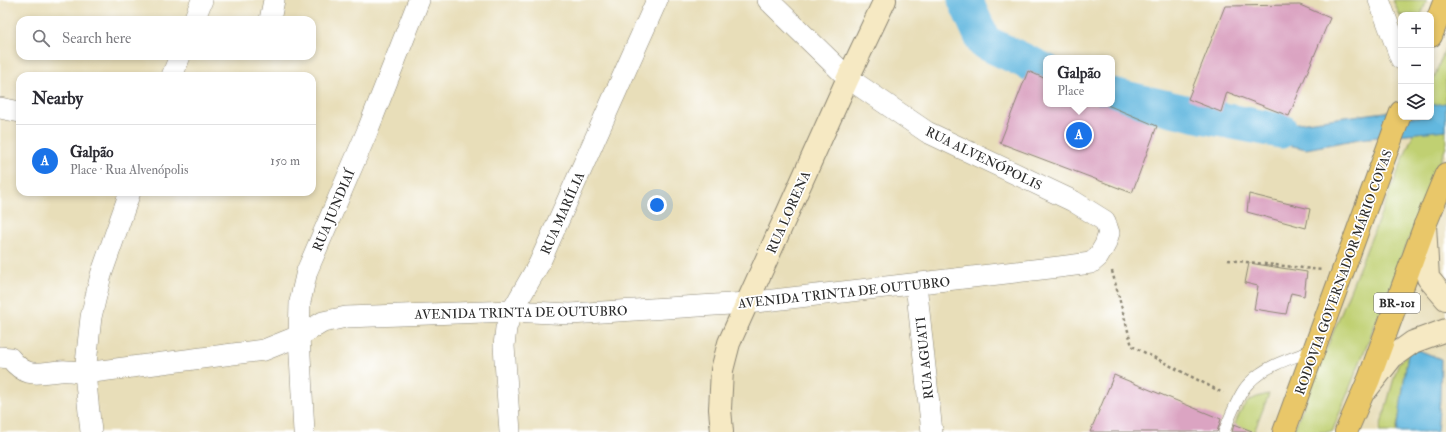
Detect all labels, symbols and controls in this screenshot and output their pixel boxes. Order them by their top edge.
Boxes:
map controls [1398,12,1434,120]
button: + [1398,12,1434,48]
search box [16,16,316,60]
icon: search [30,27,52,49]
text: Search here [62,29,131,48]
button: − [1398,48,1434,84]
popup [1043,55,1115,107]
text: Galpão [1057,64,1101,83]
text: Place [1057,83,1084,99]
button: layers [1398,84,1434,120]
text: Nearby [32,88,83,109]
pin: A [1066,120,1092,150]
street label: RUA ALVENÓPOLIS [923,123,1045,194]
text: Galpão [70,143,114,162]
street label: RODOVIA GOVERNADOR MÁRIO COVAS [1291,147,1396,397]
text: A [41,153,49,169]
text: 150 m [270,153,300,169]
text: Place · Rua Alvenópolis [70,162,188,178]
street label: RUA JUNDIAÍ [309,166,359,254]
street label: RUA LORENA [764,168,815,256]
street label: RUA MARÍLIA [537,169,589,257]
your location [647,195,667,215]
street label: AVENIDA TRINTA DE OUTUBRO [736,274,951,312]
road number: BR-101 [1374,293,1420,313]
street label: AVENIDA TRINTA DE OUTUBRO [413,303,628,323]
street label: RUA AGUATI [913,316,937,400]

